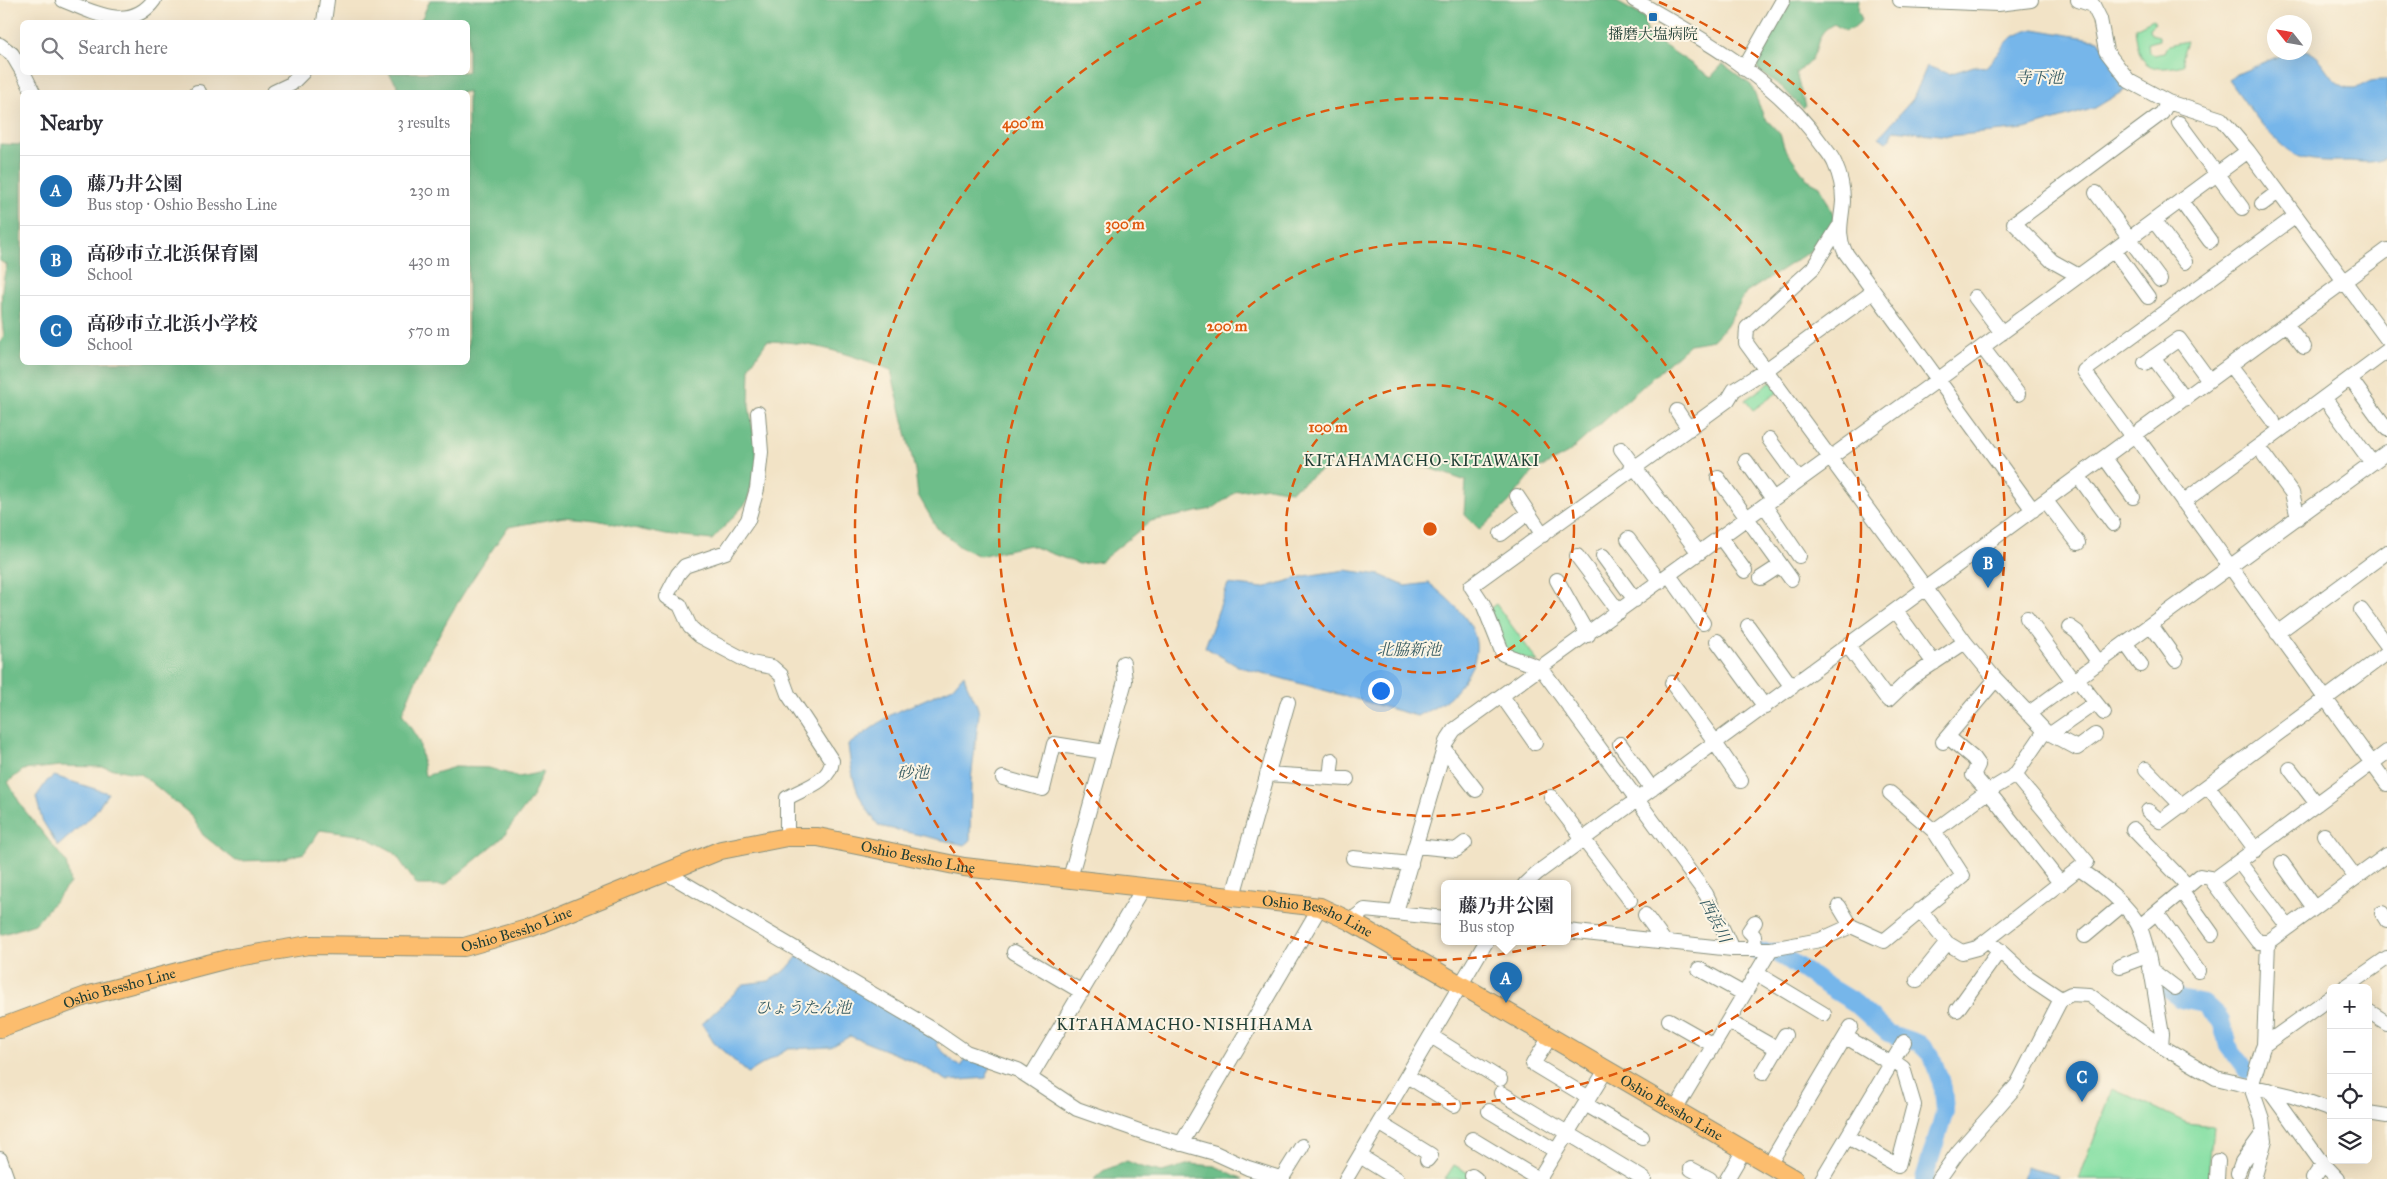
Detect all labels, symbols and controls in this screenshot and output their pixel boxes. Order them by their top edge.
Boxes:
marker: 播磨大塩病院 [1647,11,1659,23]
north arrow [2267,15,2312,60]
search box [20,20,470,75]
place label: 播磨大塩病院 [1608,25,1698,43]
icon: search [38,34,66,62]
text: Search here [78,36,168,59]
water label: 寺下池 [2015,68,2065,87]
text: Nearby [40,110,103,136]
text: 3 results [397,113,450,132]
text: 400 m [1002,114,1044,133]
text: 藤乃井公園 [87,172,182,195]
text: A [51,181,61,200]
text: 230 m [410,181,450,200]
text: Bus stop · Oshio Bessho Line [87,195,277,214]
text: 300 m [1105,215,1145,234]
text: 高砂市立北浜保育園 [87,242,258,265]
text: B [51,251,61,270]
text: 430 m [408,251,450,270]
text: School [87,265,132,284]
text: 高砂市立北浜小学校 [87,312,258,335]
text: 200 m [1207,317,1248,335]
text: C [51,321,61,340]
text: 570 m [408,321,450,340]
text: School [87,335,132,354]
text: 100 m [1308,418,1348,436]
district label: KITAHAMACHO-KITAWAKI [1304,451,1540,470]
centre of rings [1421,520,1439,538]
pin: B [1972,547,2004,588]
water label: 北脇新池 [1377,640,1443,659]
your location [1368,678,1394,704]
water label: 砂池 [897,763,931,782]
street label: Oshio Bessho Line [859,837,976,877]
popup [1441,880,1571,945]
street label: Oshio Bessho Line [1261,892,1376,941]
text: 藤乃井公園 [1458,894,1554,917]
water label: 西浜川 [1696,895,1736,948]
street label: Oshio Bessho Line [459,903,575,956]
text: Bus stop [1458,917,1515,936]
pin: A [1490,962,1522,1003]
street label: Oshio Bessho Line [61,964,178,1013]
map controls [2327,984,2372,1164]
button: + [2327,984,2372,1029]
water label: ひょうたん池 [755,998,853,1017]
district label: KITAHAMACHO-NISHIHAMA [1056,1015,1314,1034]
button: − [2327,1029,2372,1074]
pin: C [2066,1061,2098,1102]
street label: Oshio Bessho Line [1617,1071,1726,1145]
button: locate [2327,1074,2372,1119]
button: layers [2327,1119,2372,1164]

